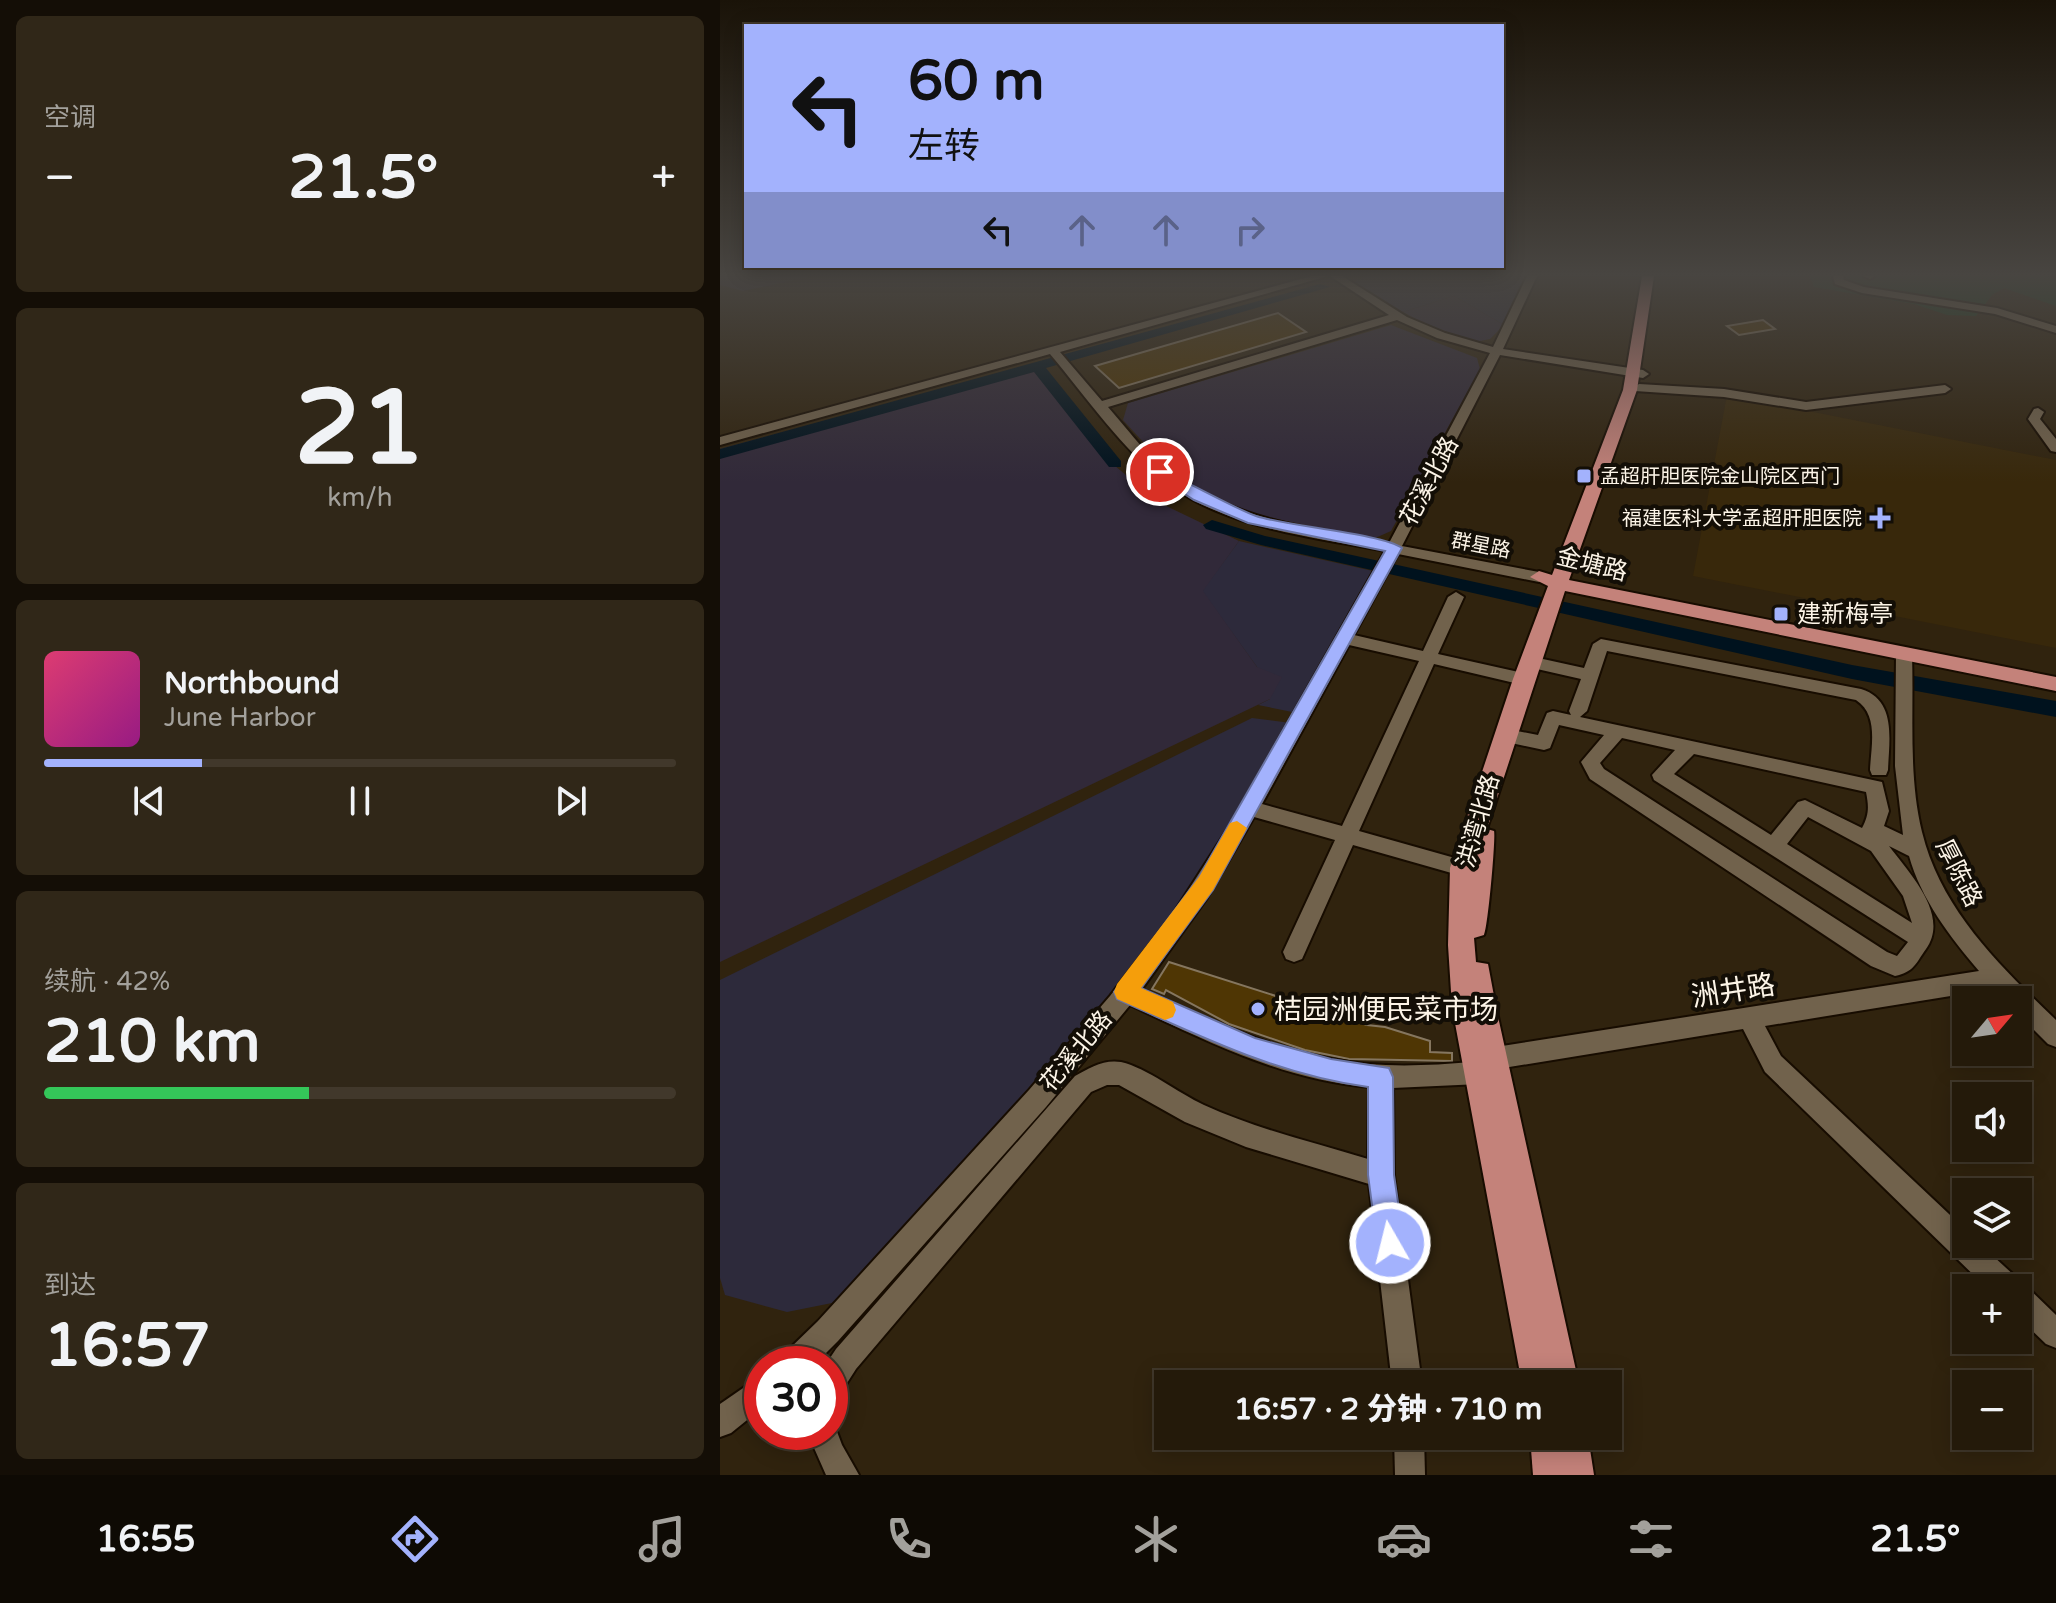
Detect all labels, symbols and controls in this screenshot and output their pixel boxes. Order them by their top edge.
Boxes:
text: 60 m [908,48,1044,115]
icon: left [776,56,880,160]
text: 空调 [44,102,96,133]
text: 左转 [908,125,980,168]
text: 21.5° [288,142,438,214]
text: − [44,152,75,205]
text: + [651,152,676,205]
icon: left [976,208,1020,252]
icon: ahead [1060,208,1104,252]
icon: ahead [1144,208,1188,252]
icon: right [1228,208,1272,252]
text: 21 [295,367,425,492]
street label: 花溪北路 [1394,432,1465,530]
pin [1126,438,1194,506]
icon: arrive [1138,450,1182,494]
place label: 孟超肝胆医院金山院区西门 [1600,465,1840,489]
marker: 孟超肝胆医院金山院区西门 [1575,467,1593,485]
text: km/h [327,482,393,513]
place label: 福建医科大学孟超肝胆医院 [1622,507,1862,531]
marker: 福建医科大学孟超肝胆医院 [1869,507,1891,529]
street label: 群星路 [1449,528,1513,563]
street label: 金塘路 [1553,542,1630,587]
place label: 建新梅亭 [1797,600,1893,629]
marker: 建新梅亭 [1772,605,1790,623]
text: Northbound [164,665,340,702]
text: June Harbor [164,702,316,733]
street label: 洪湾北路 [1451,771,1506,871]
icon: previous [127,779,171,823]
icon: pause [338,779,382,823]
icon: next [549,779,593,823]
street label: 厚陈路 [1929,835,1988,912]
text: 续航 · 42% [44,966,170,997]
street label: 洲井路 [1689,968,1777,1014]
north arrow [1952,986,2032,1066]
map controls [1952,986,2032,1450]
place label: 桔园洲便民菜市场 [1274,993,1498,1027]
marker: 桔园洲便民菜市场 [1249,1000,1267,1018]
street label: 花溪北路 [1034,1005,1118,1097]
text: 210 km [44,1006,260,1078]
button: sound [1952,1082,2032,1162]
button: layers [1952,1178,2032,1258]
position arrow [1348,1201,1432,1285]
text: 到达 [44,1270,96,1301]
button: + [1952,1274,2032,1354]
text: 16:57 [44,1310,210,1382]
speed limit sign: 30 [744,1346,848,1450]
button: − [1952,1370,2032,1450]
text: 16:57 · 2 分钟 · 710 m [1234,1391,1542,1428]
icon: directions [387,1511,443,1567]
icon: music [634,1511,690,1567]
icon: phone [881,1511,937,1567]
icon: climate [1128,1511,1184,1567]
icon: car [1376,1511,1432,1567]
icon: filters [1623,1511,1679,1567]
text: 16:55 [96,1518,195,1561]
text: 21.5° [1870,1518,1960,1561]

